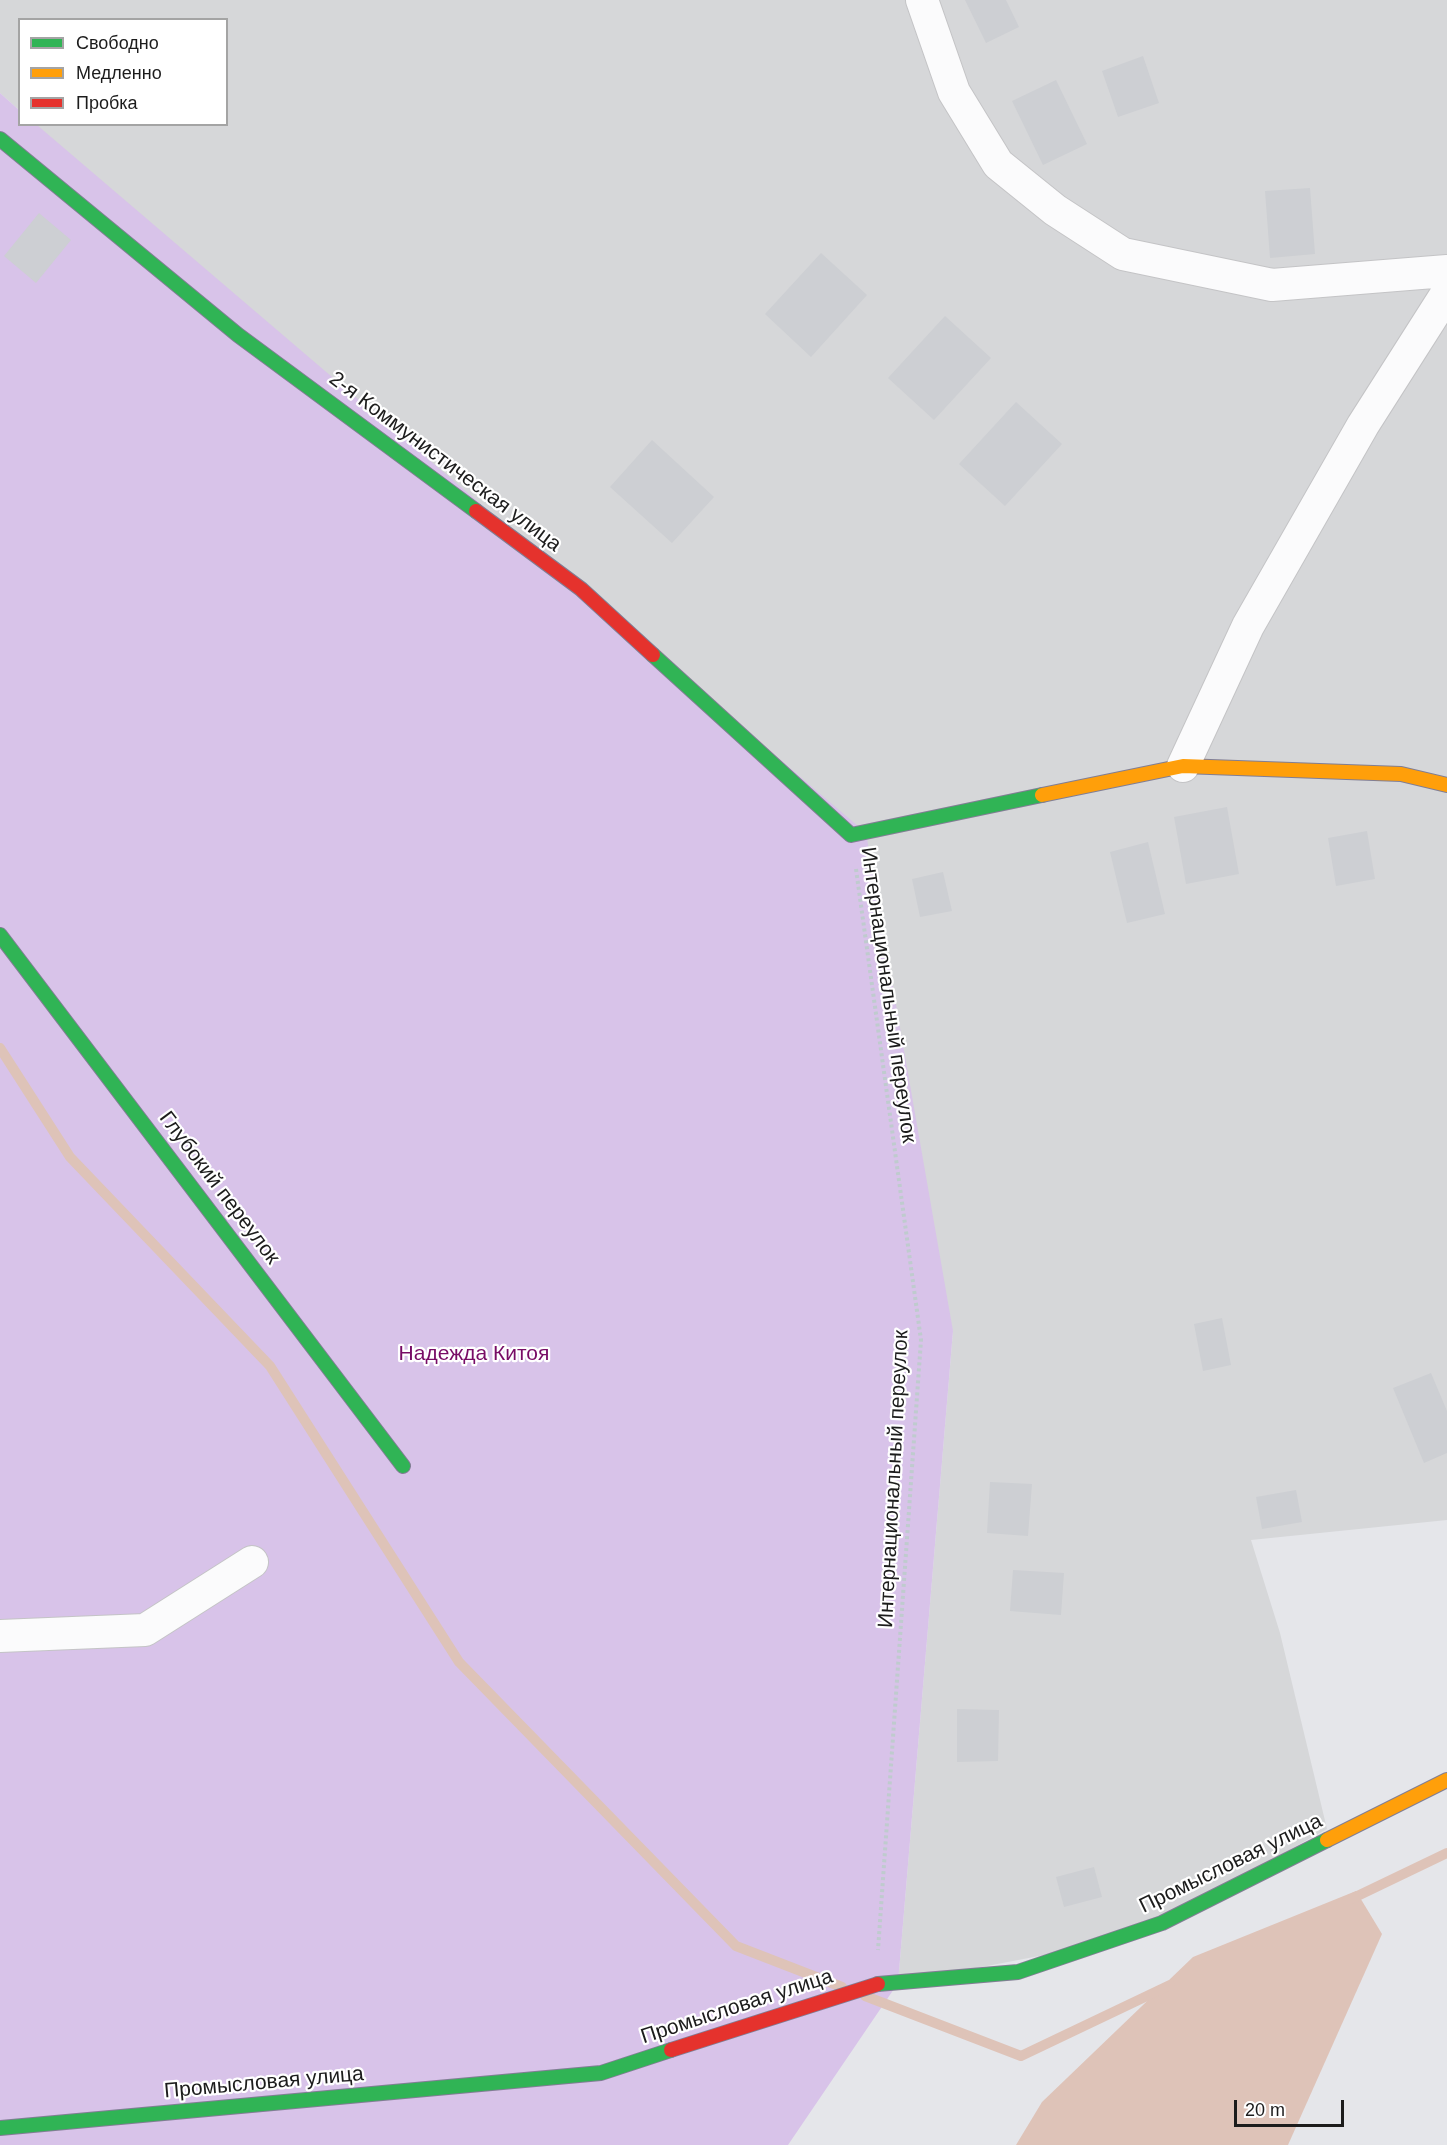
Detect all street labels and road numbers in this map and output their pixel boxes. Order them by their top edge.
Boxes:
street label: 2-я Коммунистическая улица [324,366,566,558]
street label: Интернациональный переулок [855,845,921,1145]
street label: Глубокий переулок [153,1107,285,1269]
street label: Интернациональный переулок [874,1329,914,1629]
street label: Промысловая улица [1136,1809,1326,1919]
street label: Промысловая улица [638,1964,836,2050]
street label: Промысловая улица [163,2062,365,2104]

